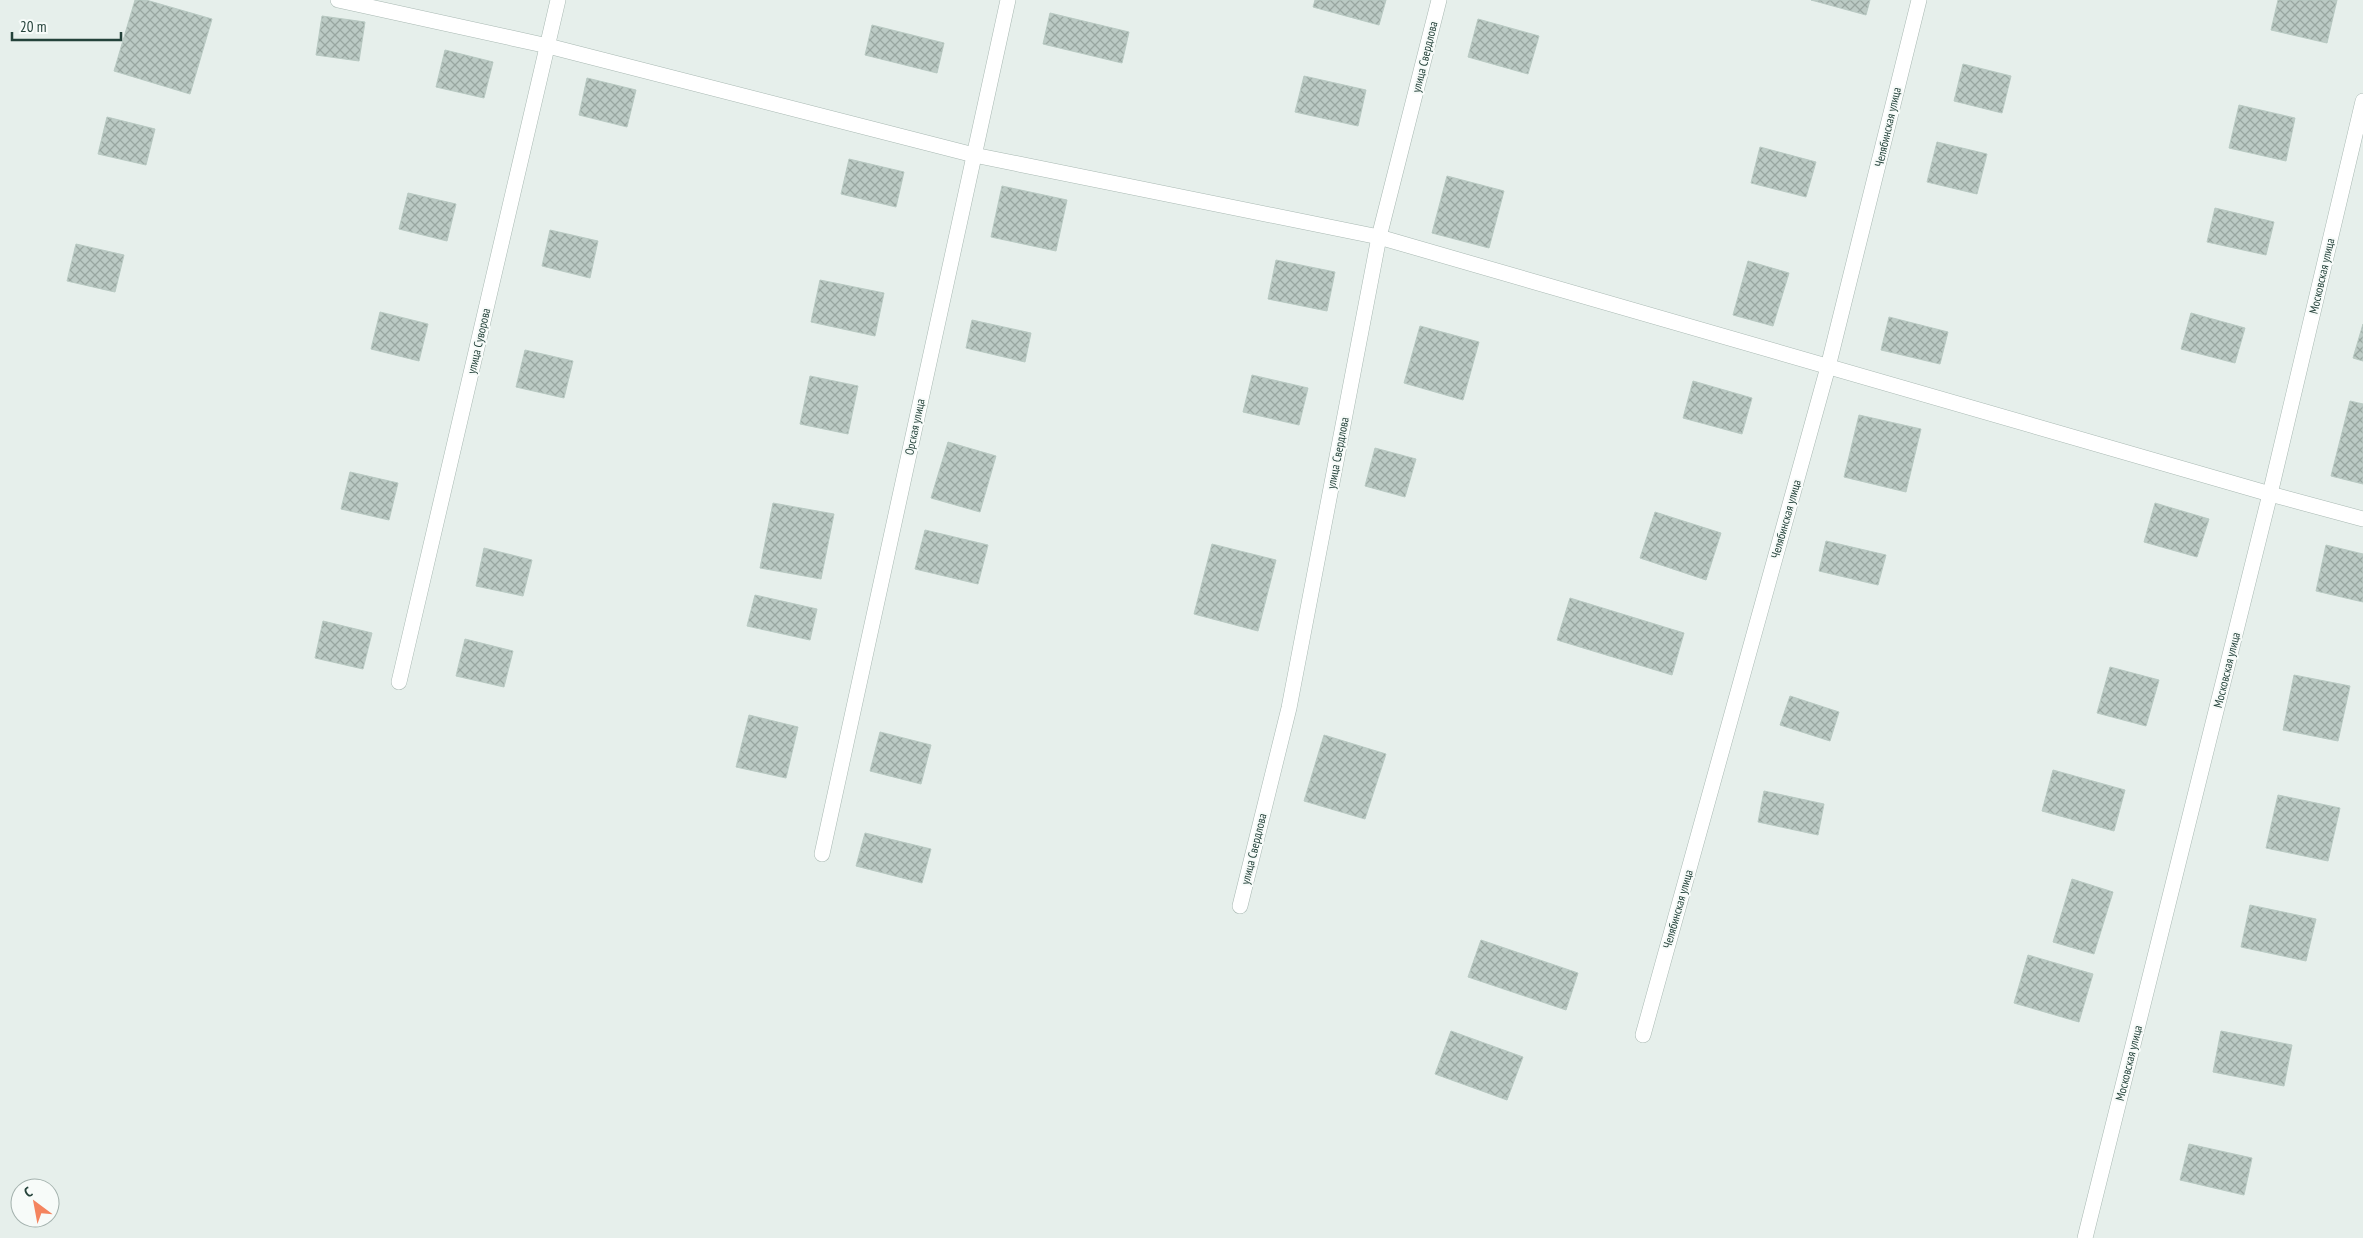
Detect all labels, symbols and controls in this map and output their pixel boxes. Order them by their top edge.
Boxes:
scale bar [12,10,121,42]
text: 20 m [20,17,46,36]
street label: улица Свердлова [1408,20,1441,94]
street label: Челябинская улица [1871,85,1904,168]
street label: Московская улица [2306,236,2338,315]
street label: улица Суворова [464,306,493,375]
street label: Орская улица [901,397,928,456]
street label: улица Свердлова [1323,416,1352,490]
street label: Челябинская улица [1767,478,1804,560]
street label: Московская улица [2210,630,2243,709]
street label: улица Свердлова [1237,812,1270,886]
street label: Челябинская улица [1659,868,1696,950]
street label: Московская улица [2112,1023,2145,1102]
north arrow [10,1178,60,1228]
text: С [21,1182,36,1201]

